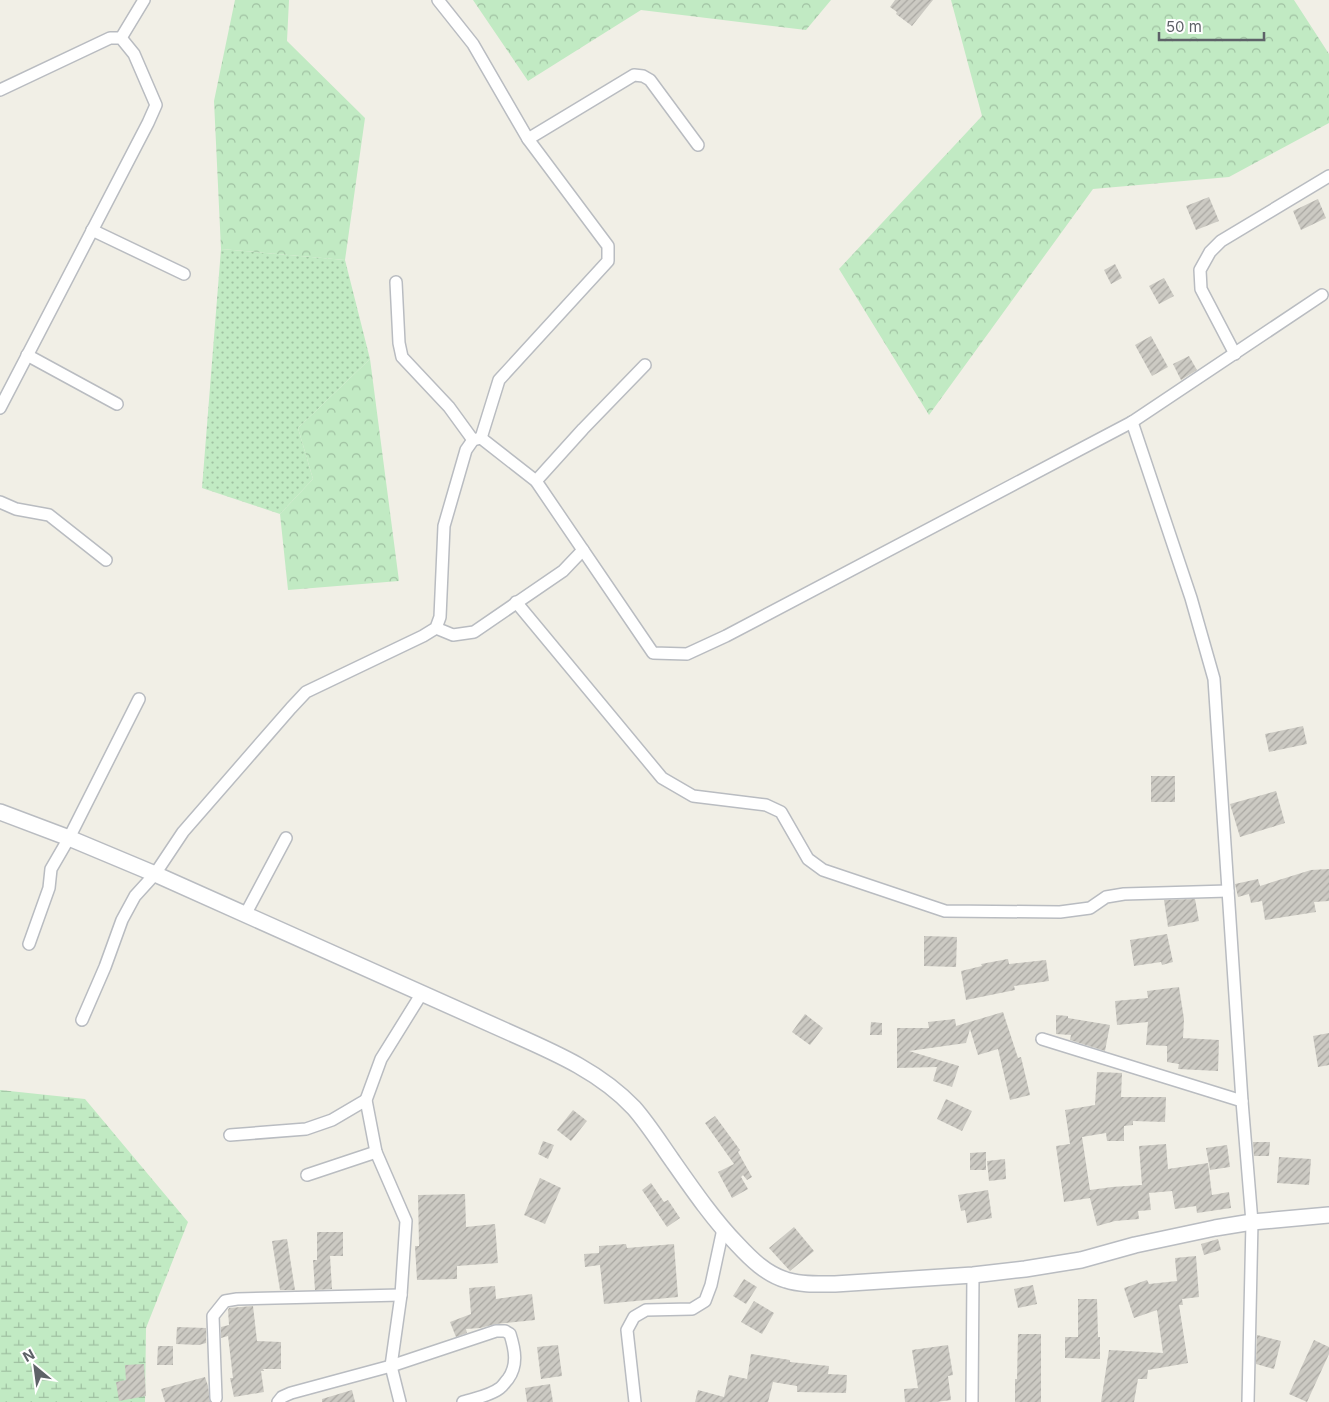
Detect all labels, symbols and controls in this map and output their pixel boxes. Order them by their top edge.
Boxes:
scale bar [1159,10,1264,42]
text: 50 m [1166,17,1202,36]
north arrow [10,1342,60,1392]
text: N [20,1345,37,1365]

